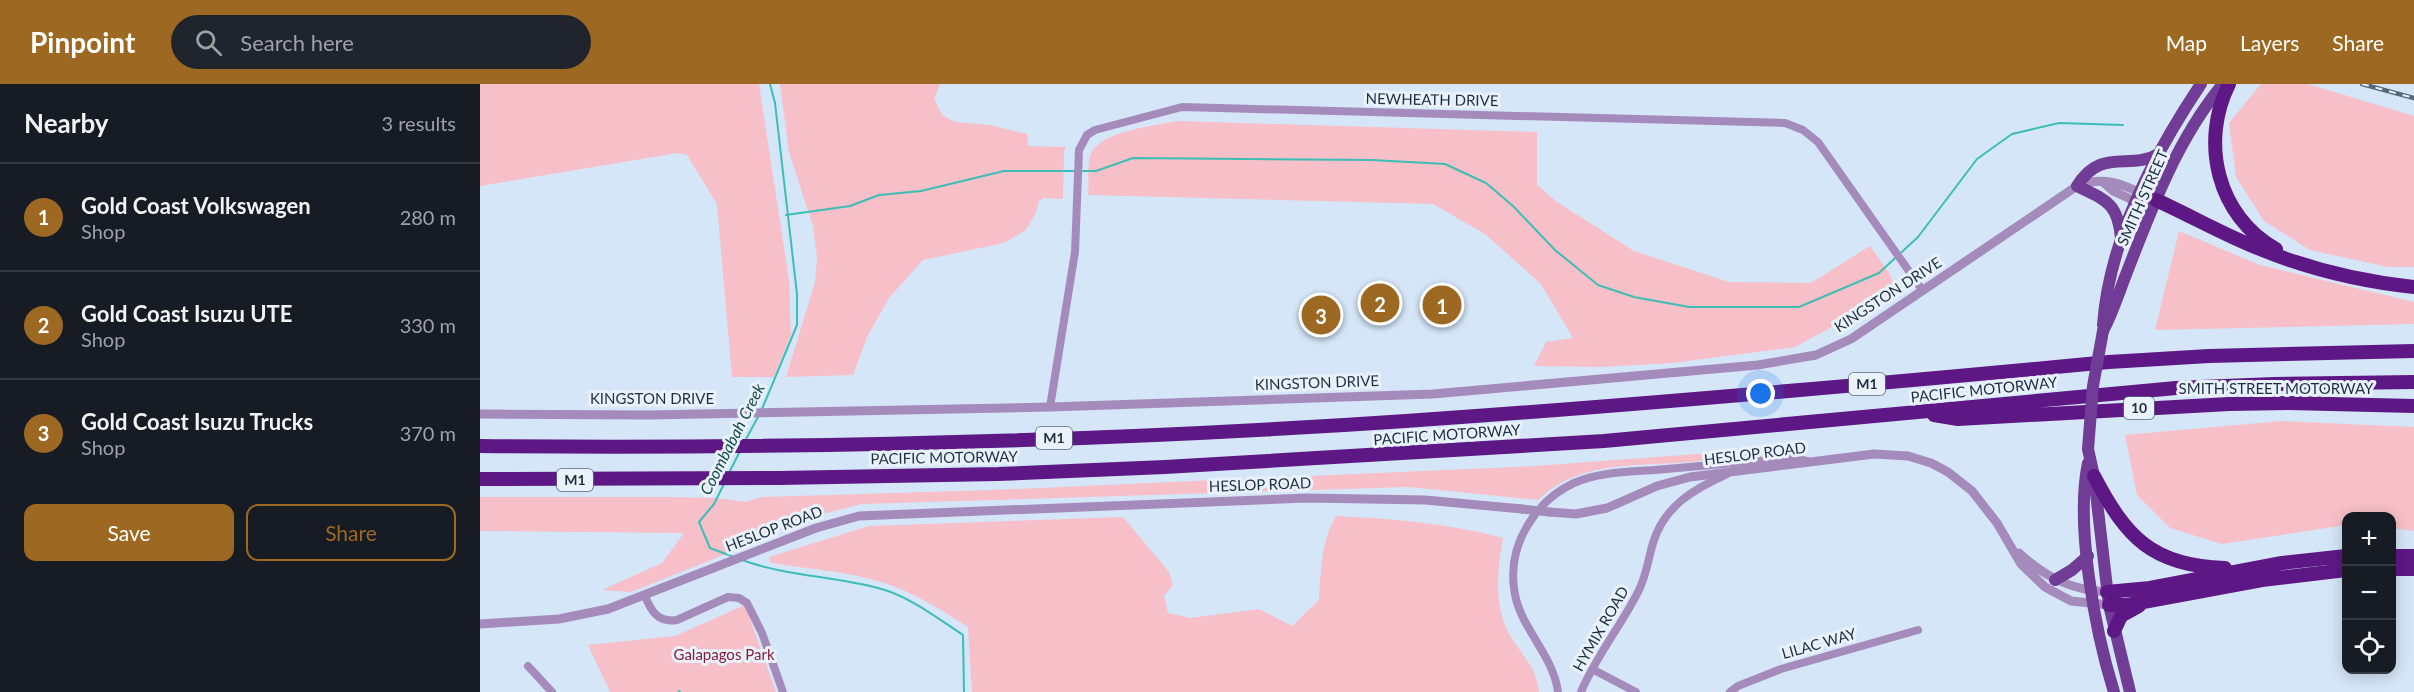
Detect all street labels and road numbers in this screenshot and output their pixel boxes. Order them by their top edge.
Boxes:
street label: NEWHEATH DRIVE [1365,89,1499,109]
street label: SMITH STREET [2113,147,2171,248]
street label: KINGSTON DRIVE [1830,253,1944,336]
street label: KINGSTON DRIVE [1255,371,1379,393]
street label: PACIFIC MOTORWAY [1910,372,2059,406]
road number: M1 [1849,373,1885,395]
street label: SMITH STREET MOTORWAY [2179,379,2374,397]
street label: KINGSTON DRIVE [590,389,714,407]
road number: 10 [2124,397,2154,419]
street label: PACIFIC MOTORWAY [1373,420,1522,448]
road number: M1 [1036,427,1072,449]
street label: HESLOP ROAD [1703,438,1807,468]
street label: PACIFIC MOTORWAY [870,447,1018,467]
road number: M1 [557,469,593,491]
street label: HESLOP ROAD [1208,473,1311,495]
street label: HESLOP ROAD [723,501,825,555]
street label: HYMIX ROAD [1569,583,1632,674]
street label: LILAC WAY [1779,624,1859,662]

